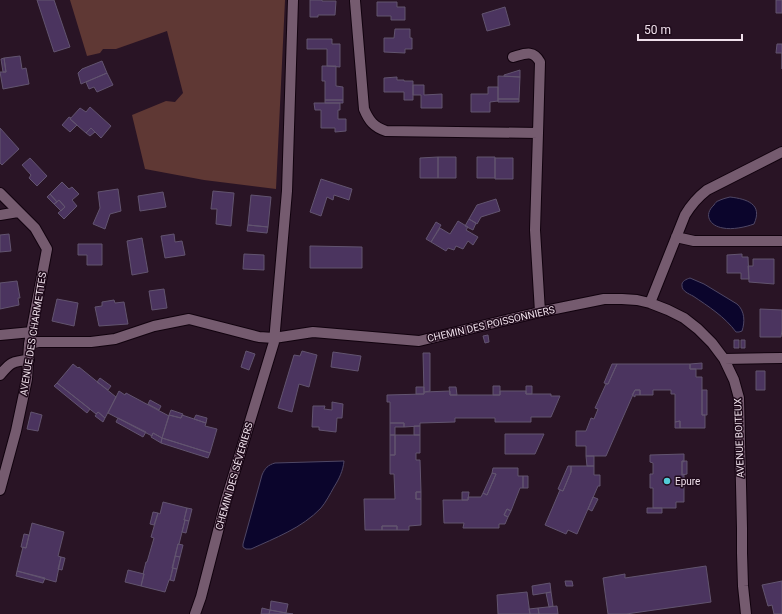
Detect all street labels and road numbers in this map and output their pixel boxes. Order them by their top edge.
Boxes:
street label: AVENUE DES CHARMETTES [18,271,48,397]
street label: CHEMIN DES POISSONNIERS [426,304,556,344]
street label: AVENUE BOITEUX [732,398,746,478]
street label: CHEMIN DES SÉVERIERS [212,421,255,531]

